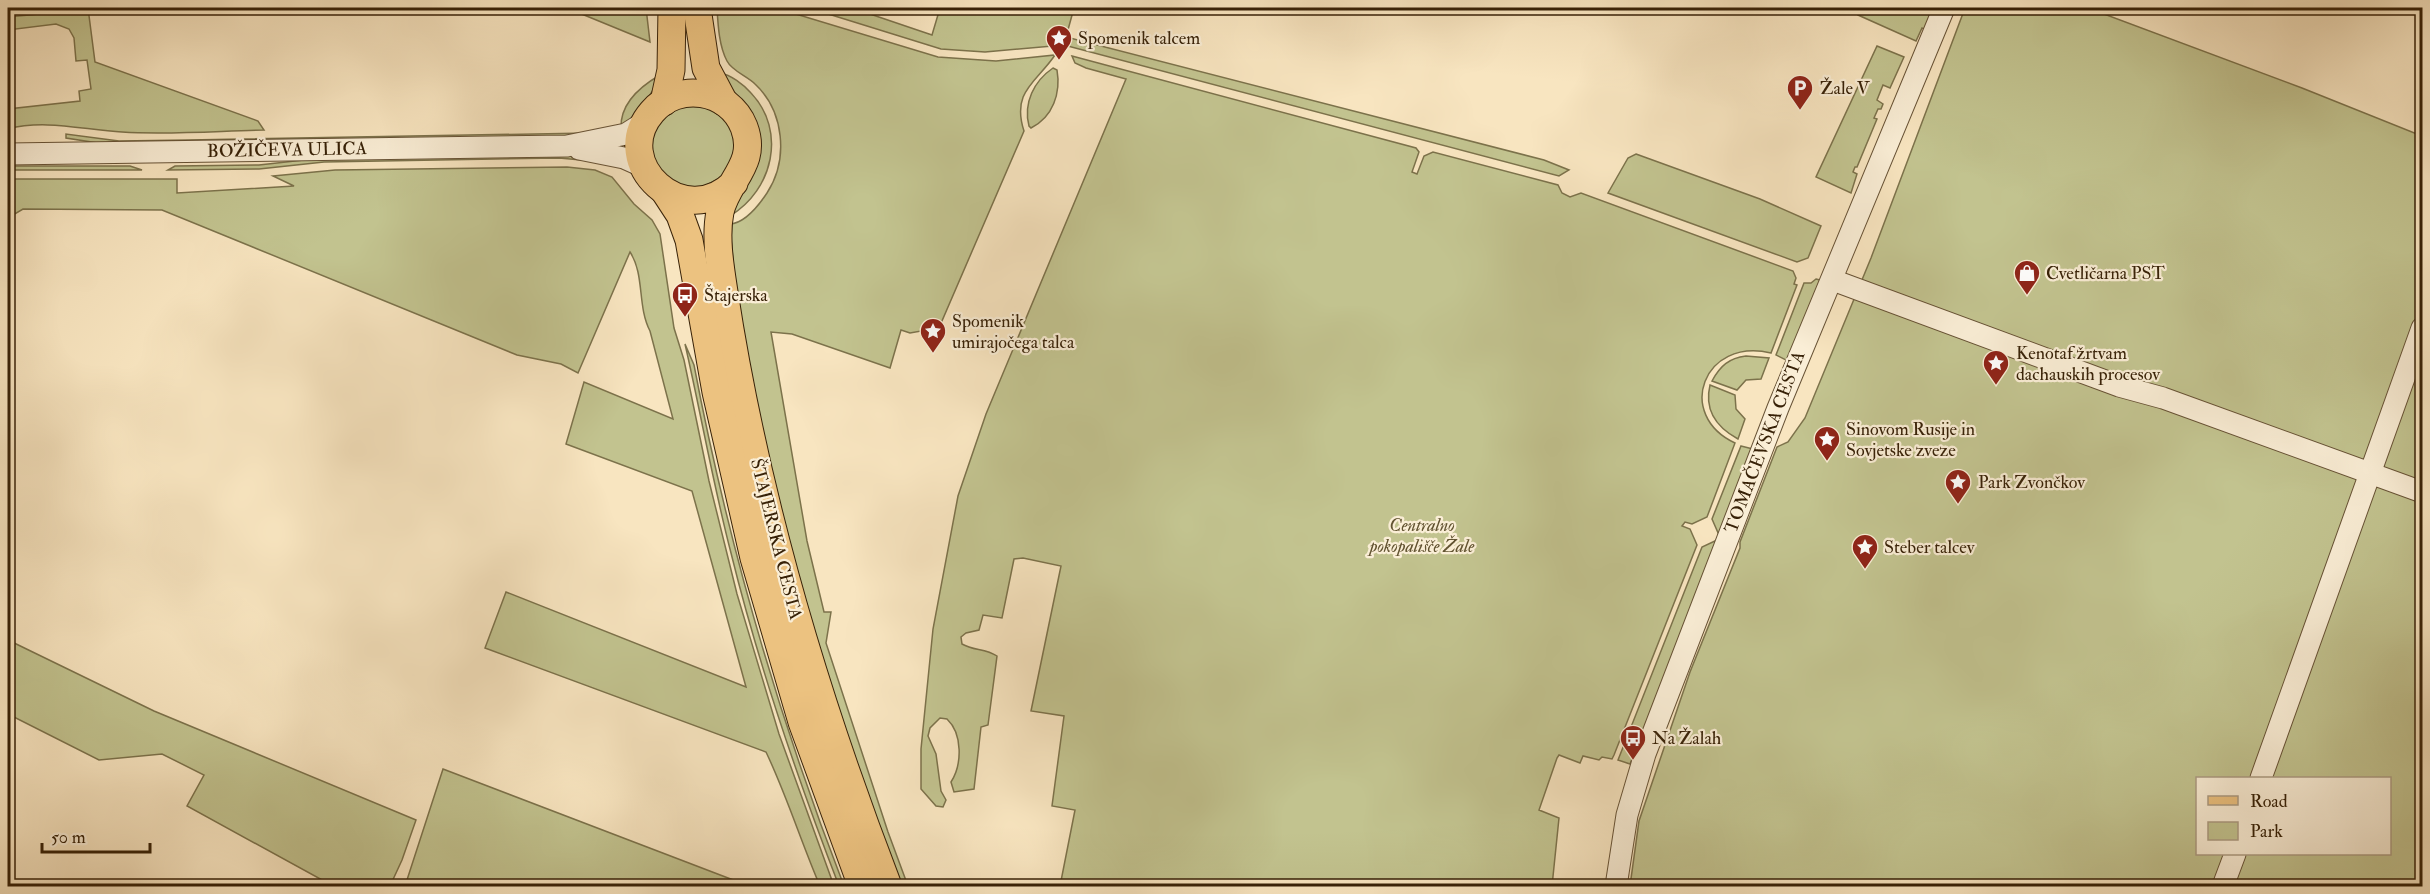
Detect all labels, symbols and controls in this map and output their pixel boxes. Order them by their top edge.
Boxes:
place icon: Spomenik talcem [1044,23,1074,61]
place label: Spomenik talcem [1078,27,1200,50]
parking icon: Žale V [1785,73,1815,111]
place label: Žale V [1820,76,1871,100]
street label: BOŽIČEVA ULICA [207,136,368,163]
shop icon: Cvetličarna PST [2012,258,2042,296]
place label: Cvetličarna PST [2046,262,2165,285]
bus stop icon: Štajerska [670,280,700,318]
place label: Štajerska [704,283,768,307]
place label: Spomenik umirajočega talca [952,310,1075,354]
place icon: Spomenik umirajočega talca [918,316,948,354]
place label: Kenotaf žrtvam dachauskih procesov [2016,342,2160,386]
street label: TOMAČEVSKA CESTA [1720,347,1811,536]
place icon: Kenotaf žrtvam dachauskih procesov [1981,348,2011,386]
place label: Sinovom Rusije in Sovjetske zveze [1846,418,1975,462]
place icon: Sinovom Rusije in Sovjetske zveze [1812,424,1842,462]
street label: ŠTAJERSKA CESTA [745,456,808,623]
place icon: Park Zvončkov [1943,467,1973,505]
place label: Park Zvončkov [1978,471,2085,494]
park label: Centralno pokopališče Žale [1367,514,1475,558]
place icon: Steber talcev [1850,532,1880,570]
place label: Steber talcev [1884,536,1975,559]
bus stop icon: Na Žalah [1618,723,1648,761]
place label: Na Žalah [1652,726,1722,750]
legend [2196,777,2391,855]
text: Road [2250,790,2288,813]
scale bar [42,816,150,854]
text: Park [2250,820,2283,843]
text: 50 m [51,826,86,849]

